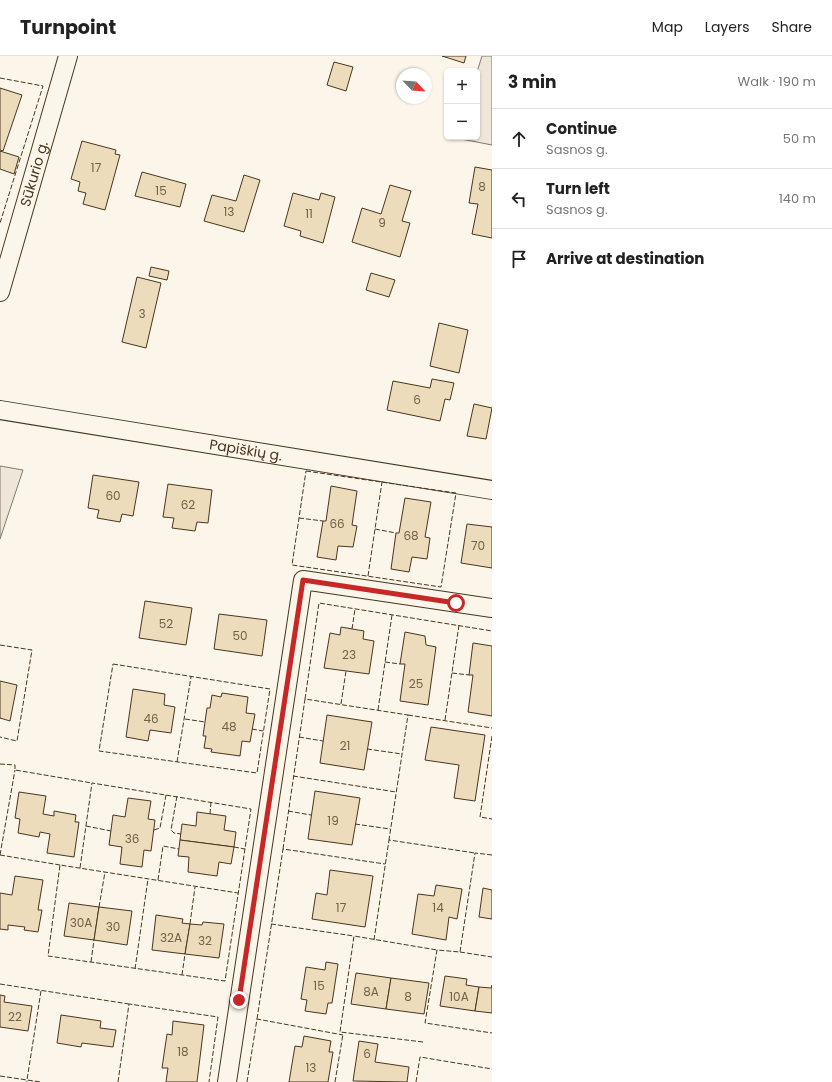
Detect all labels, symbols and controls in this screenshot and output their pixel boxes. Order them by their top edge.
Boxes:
text: Turnpoint [20,14,116,41]
text: Map [652,17,683,37]
text: Layers [705,17,749,37]
text: Share [771,17,812,37]
north arrow [396,68,432,104]
map controls [444,68,480,140]
button: + [444,68,480,104]
text: 3 min [508,70,556,94]
text: Walk · 190 m [738,72,816,91]
button: − [444,104,480,140]
text: Continue [546,118,617,139]
icon: ahead [508,128,530,150]
text: 50 m [783,129,816,148]
street label: Sūkurio g. [15,139,53,209]
text: Sasnos g. [546,140,608,159]
house number: 17 [91,159,102,176]
house number: 8 [478,178,486,195]
text: Turn left [546,178,610,199]
house number: 15 [155,182,167,199]
icon: left [508,188,530,210]
text: 140 m [779,189,816,208]
text: Sasnos g. [546,200,608,219]
house number: 13 [224,203,234,220]
house number: 11 [305,205,313,222]
house number: 9 [378,214,386,231]
icon: arrive [508,248,530,270]
text: Arrive at destination [546,248,704,269]
house number: 3 [138,305,146,322]
house number: 6 [413,391,421,408]
street label: Papiškių g. [208,434,284,466]
house number: 60 [105,487,121,504]
house number: 62 [181,496,195,513]
house number: 66 [329,515,345,532]
house number: 68 [403,527,419,544]
house number: 70 [471,537,485,554]
route start [447,594,465,612]
house number: 52 [159,615,173,632]
house number: 50 [232,627,248,644]
house number: 23 [342,646,356,663]
house number: 25 [409,675,423,692]
house number: 46 [143,710,159,727]
house number: 48 [221,718,237,735]
house number: 21 [340,737,350,754]
house number: 19 [327,812,339,829]
house number: 36 [125,830,139,847]
house number: 17 [336,899,347,916]
house number: 14 [432,899,444,916]
house number: 30A [70,914,92,931]
house number: 30 [106,918,120,935]
house number: 32A [160,929,182,946]
house number: 32 [198,932,212,949]
house number: 15 [313,977,325,994]
house number: 8A [363,983,379,1000]
house number: 8 [404,988,412,1005]
house number: 10A [449,988,469,1005]
route end [230,991,248,1009]
house number: 22 [8,1008,22,1025]
house number: 18 [177,1043,189,1060]
house number: 6 [363,1045,371,1062]
house number: 13 [306,1059,316,1076]

